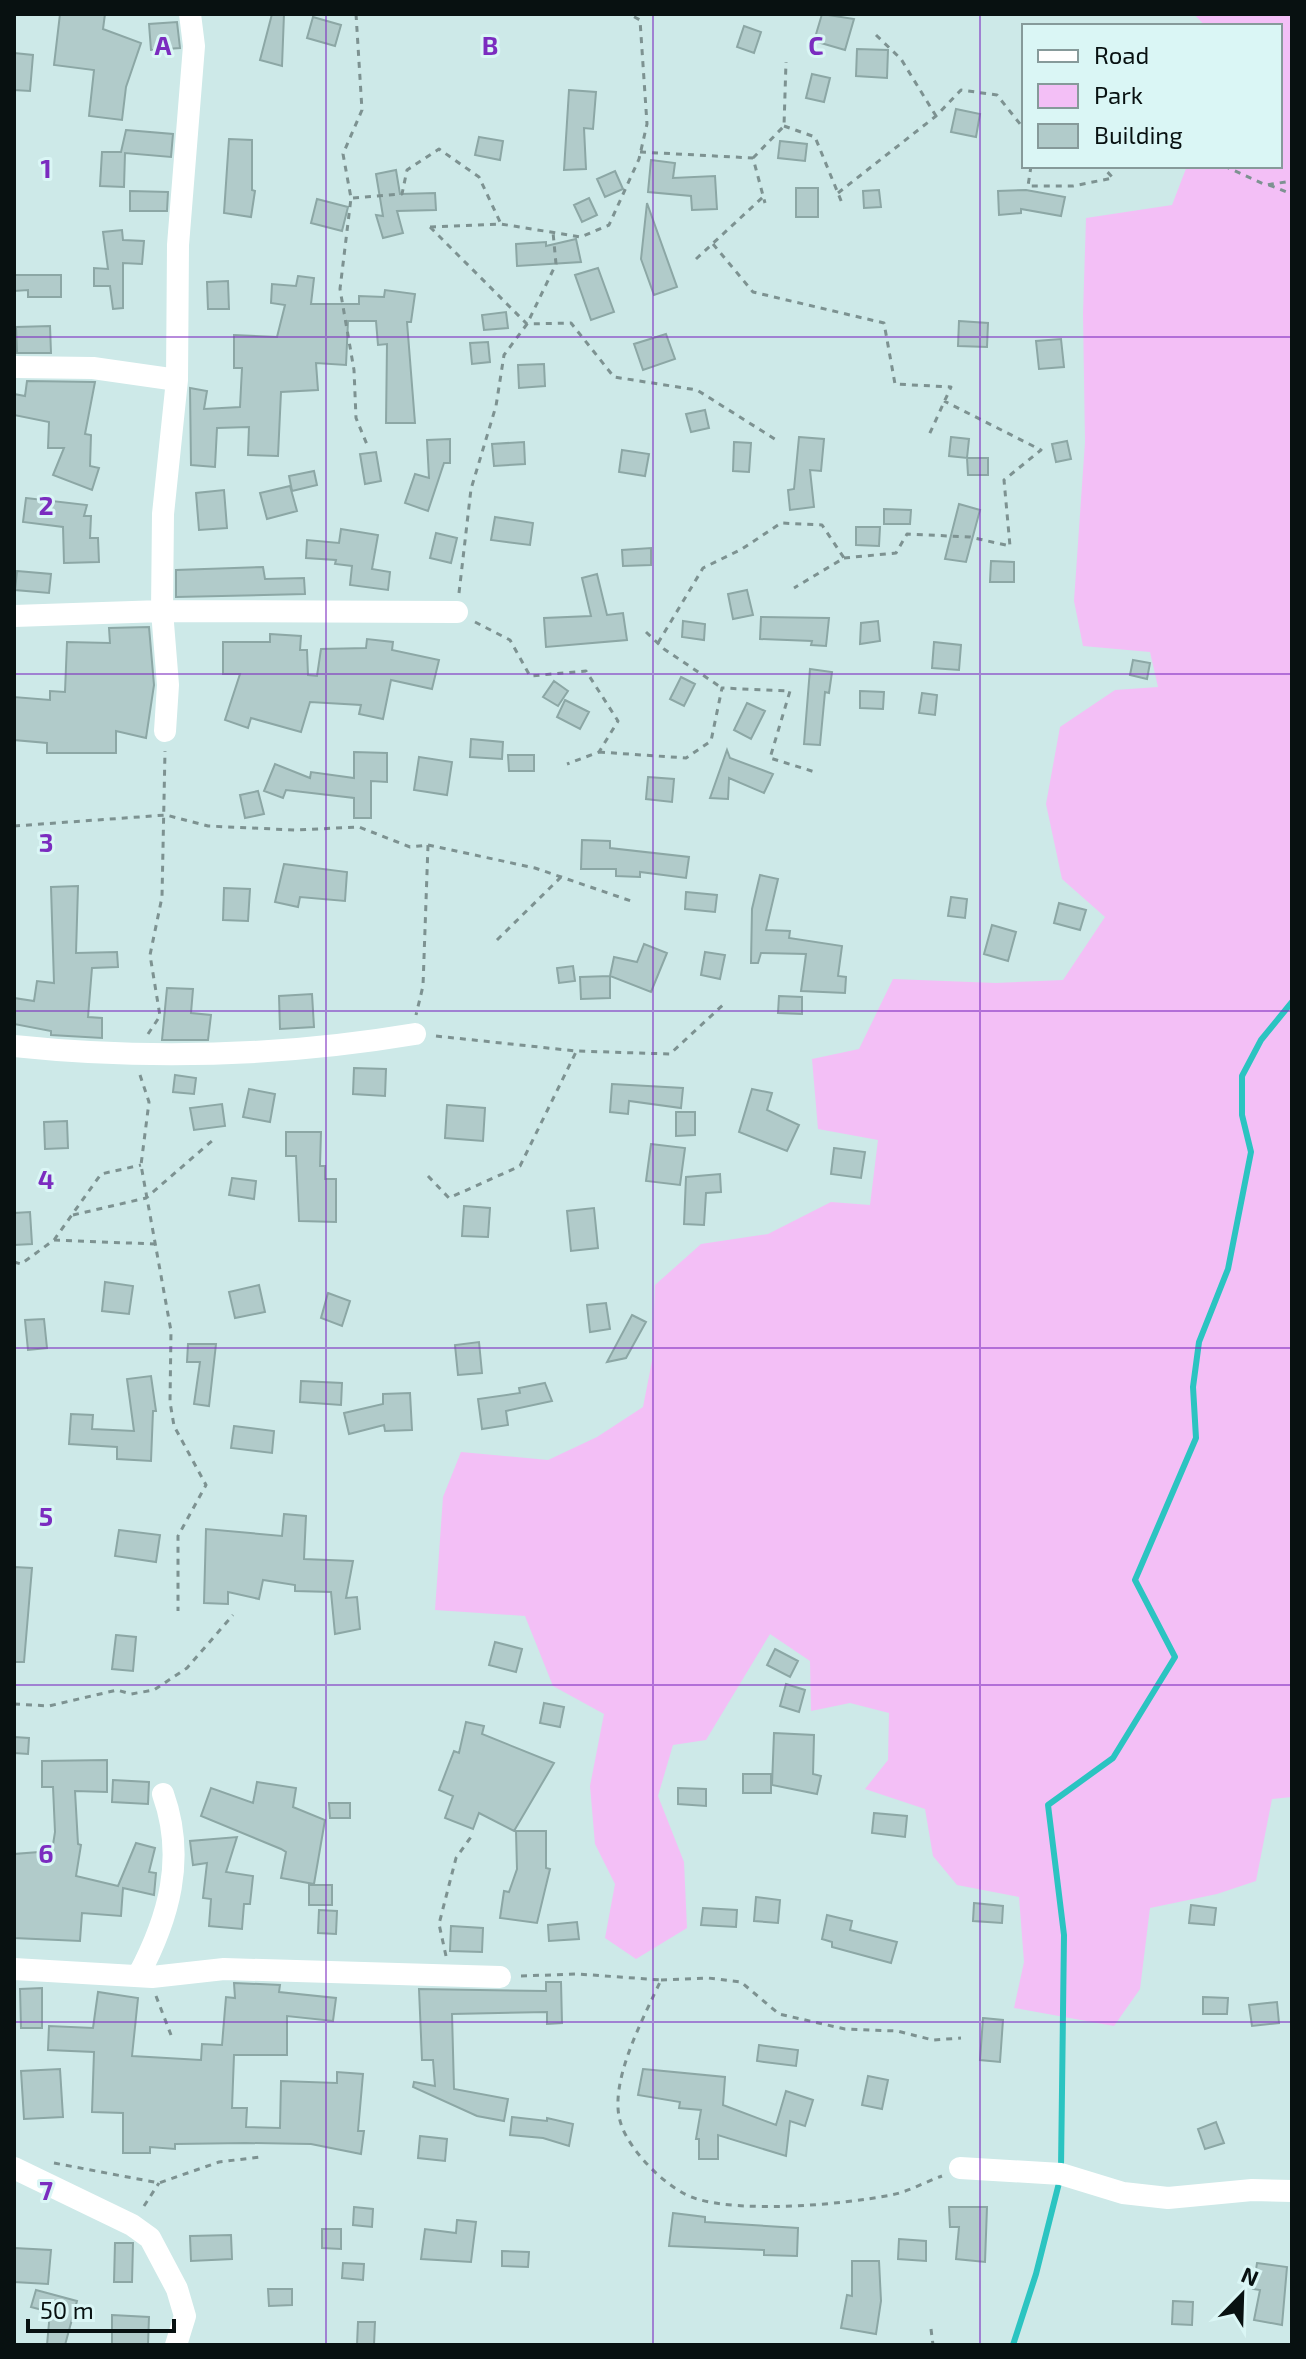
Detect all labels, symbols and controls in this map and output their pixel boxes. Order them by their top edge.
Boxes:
legend [1022,24,1282,168]
text: A [155,29,172,60]
text: B [482,29,498,60]
text: C [808,29,824,60]
text: Road [1094,40,1149,69]
text: Park [1094,80,1143,109]
text: Building [1094,120,1183,149]
text: 1 [40,152,52,183]
text: 2 [38,489,54,520]
text: 3 [39,826,53,857]
text: 4 [38,1163,54,1194]
text: 5 [39,1500,53,1531]
text: 6 [38,1837,54,1868]
text: 7 [39,2174,53,2205]
north arrow [1202,2255,1282,2335]
text: N [1238,2261,1263,2291]
scale bar [28,2283,174,2333]
text: 50 m [40,2295,94,2324]

